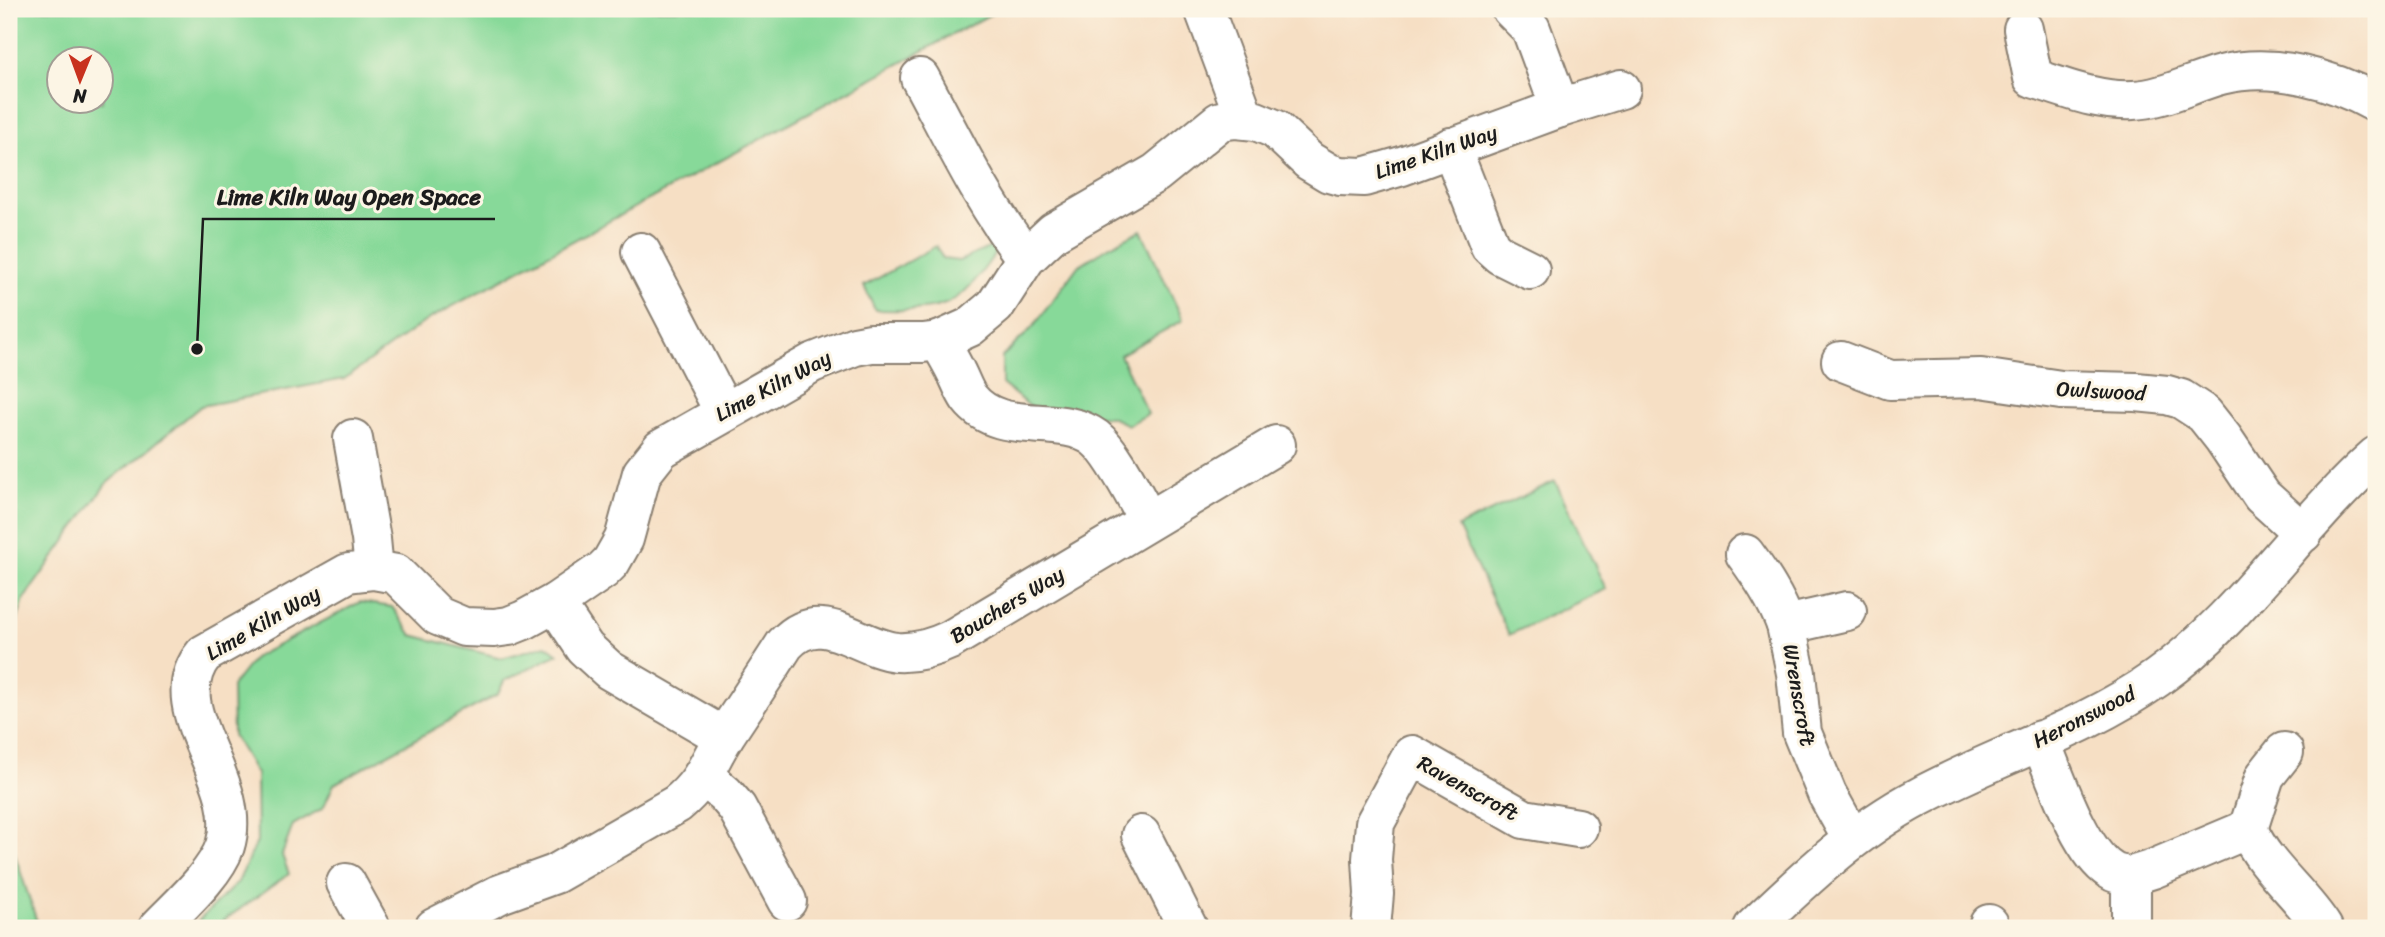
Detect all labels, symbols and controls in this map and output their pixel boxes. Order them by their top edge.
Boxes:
north arrow [46,46,116,116]
text: N [72,80,88,113]
street label: Lime Kiln Way [1370,113,1503,191]
callout: Lime Kiln Way Open Space [203,175,495,219]
text: Lime Kiln Way Open Space [217,177,481,218]
street label: Lime Kiln Way [708,339,838,433]
street label: Owlswood [2055,370,2149,412]
street label: Bouchers Way [942,556,1072,654]
street label: Lime Kiln Way [198,575,328,671]
street label: Wrenscroft [1771,641,1827,749]
street label: Heronswood [2026,674,2144,759]
street label: Ravenscroft [1410,744,1526,832]

